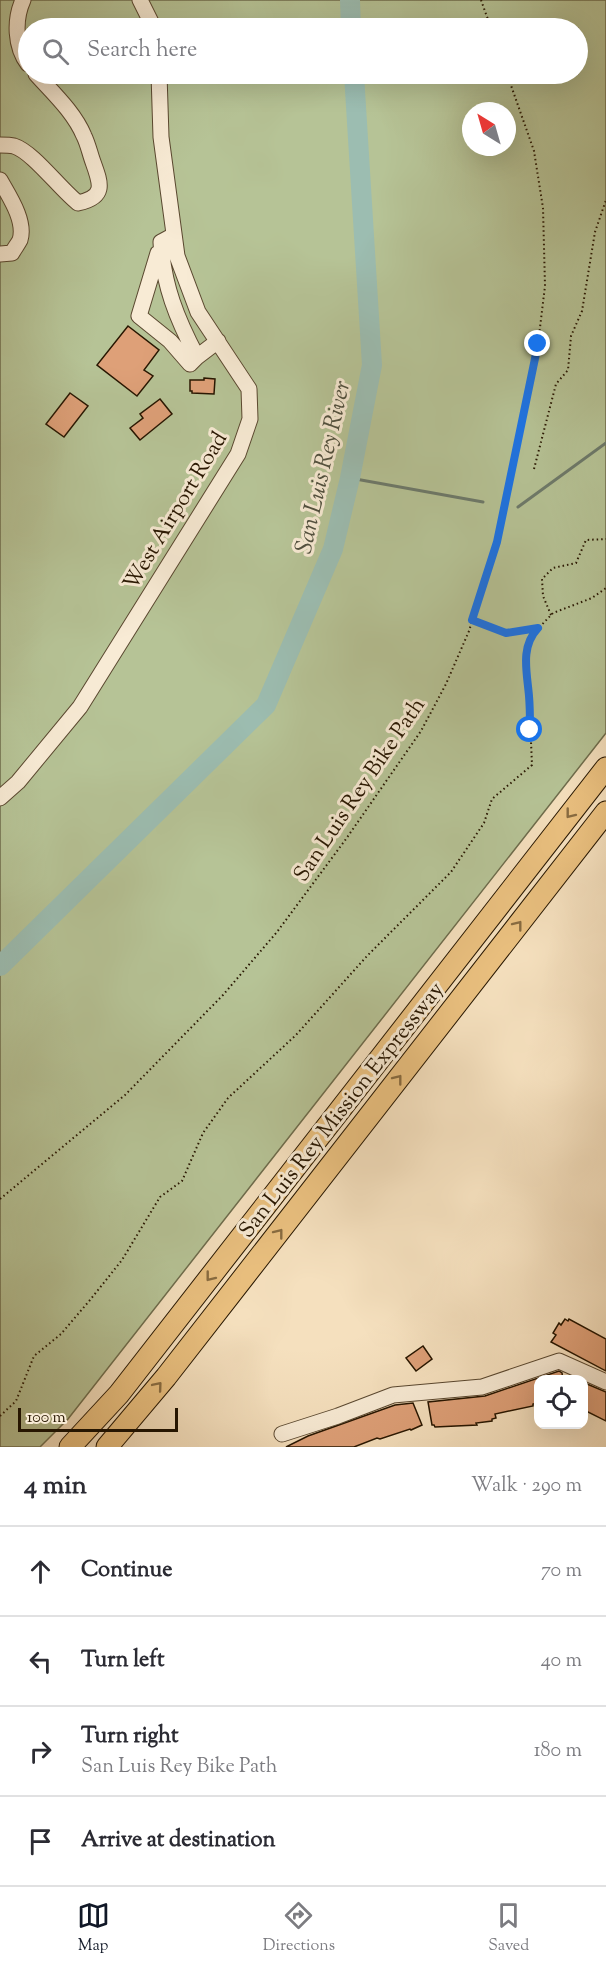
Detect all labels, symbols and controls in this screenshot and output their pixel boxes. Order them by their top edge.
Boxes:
search box [18,18,588,84]
icon: search [39,35,72,68]
text: Search here [87,35,197,67]
north arrow [462,102,516,156]
route end [524,330,550,356]
water label: San Luis Rey River [288,377,360,557]
street label: West Airport Road [117,426,237,597]
street label: San Luis Rey Bike Path [287,692,434,889]
route start [516,716,542,742]
one-way arrow [566,808,577,819]
one-way arrow [511,921,522,932]
street label: San Luis Rey Mission Expressway [232,976,453,1246]
one-way arrow [391,1075,402,1086]
one-way arrow [271,1229,282,1240]
one-way arrow [206,1270,217,1281]
map controls [534,1375,588,1429]
button: locate [534,1375,588,1429]
one-way arrow [151,1382,162,1393]
scale bar [18,1405,178,1432]
text: 100 m [27,1407,66,1430]
text: 4 min [24,1468,87,1505]
text: Walk · 290 m [471,1472,582,1501]
icon: ahead [24,1555,57,1588]
text: Continue [81,1555,172,1587]
text: 70 m [541,1557,582,1586]
icon: left [24,1645,57,1678]
text: Turn left [81,1645,164,1677]
text: 40 m [541,1647,582,1676]
text: Turn right [81,1721,178,1753]
icon: right [24,1735,57,1768]
text: 180 m [534,1737,582,1766]
text: San Luis Rey Bike Path [81,1753,278,1782]
icon: arrive [24,1825,57,1858]
text: Arrive at destination [81,1825,276,1857]
tab: Map [77,1899,110,1958]
tab: Directions [263,1899,335,1958]
tab: Saved [488,1899,529,1958]

